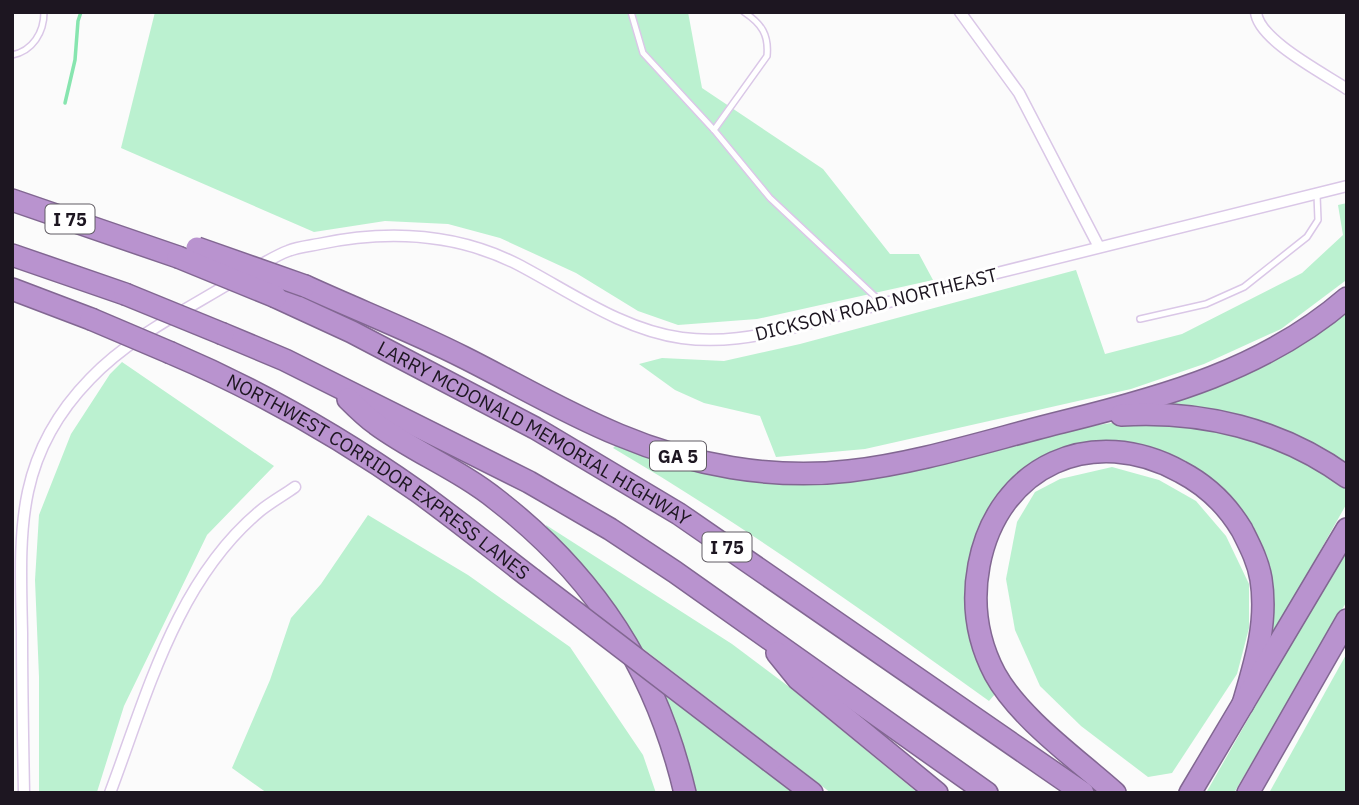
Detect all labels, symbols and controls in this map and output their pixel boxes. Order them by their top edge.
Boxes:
road number: I 75 [46,204,94,233]
street label: DICKSON ROAD NORTHEAST [752,262,1000,346]
street label: LARRY MCDONALD MEMORIAL HIGHWAY [373,336,696,531]
street label: NORTHWEST CORRIDOR EXPRESS LANES [223,368,534,585]
road number: GA 5 [650,442,706,470]
road number: I 75 [702,532,752,562]

